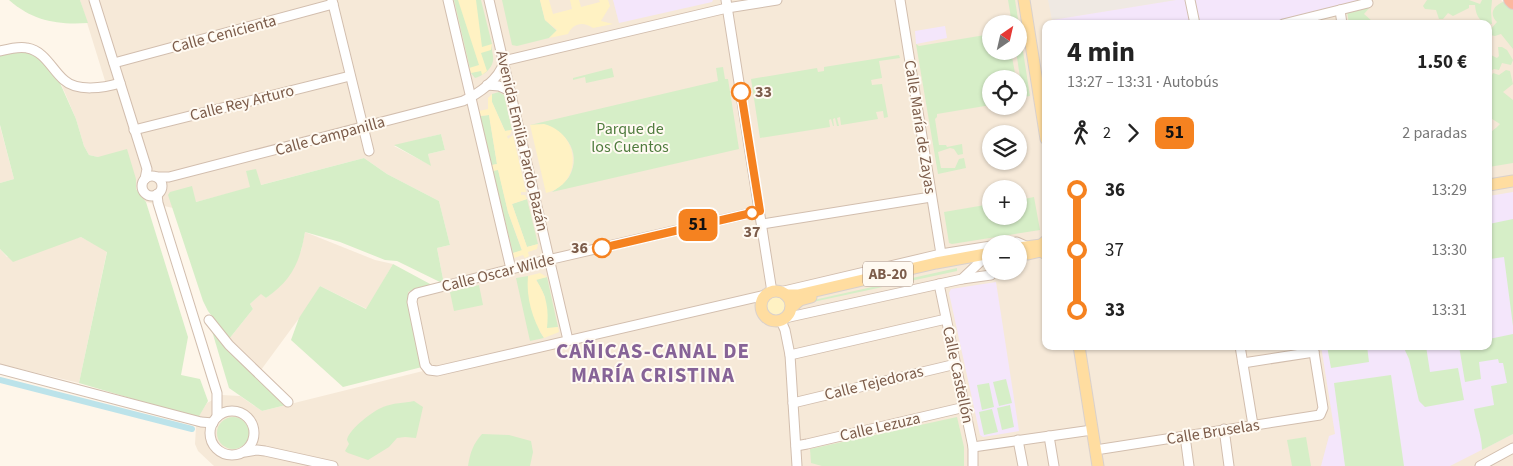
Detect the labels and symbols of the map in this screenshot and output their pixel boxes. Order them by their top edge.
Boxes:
street label: Calle Cenicienta [169,9,279,59]
north arrow [982,15,1028,60]
street label: Avenida Emilia Pardo Bazán [490,48,554,234]
street label: Calle María de Zayas [899,58,941,196]
street label: Calle Rey Arturo [188,79,296,127]
place label: 33 [755,81,772,103]
marker: 33 [731,82,751,102]
street label: Calle Campanilla [273,111,387,161]
park label: Parque de los Cuentos [591,118,669,158]
marker: 37 [745,206,759,220]
line badge: 51 [676,209,720,241]
place label: 37 [744,221,760,243]
place label: 36 [571,237,588,259]
marker: 36 [592,238,612,258]
street label: Calle Oscar Wilde [439,248,557,298]
road number: AB-20 [863,262,913,286]
street label: Calle Castellón [937,324,979,426]
district label: CAÑICAS-CANAL DE MARÍA CRISTINA [556,336,750,390]
street label: Calle Tejedoras [822,360,926,406]
street label: Calle Lezuza [838,407,922,447]
street label: Calle Bruselas [1165,414,1261,450]

